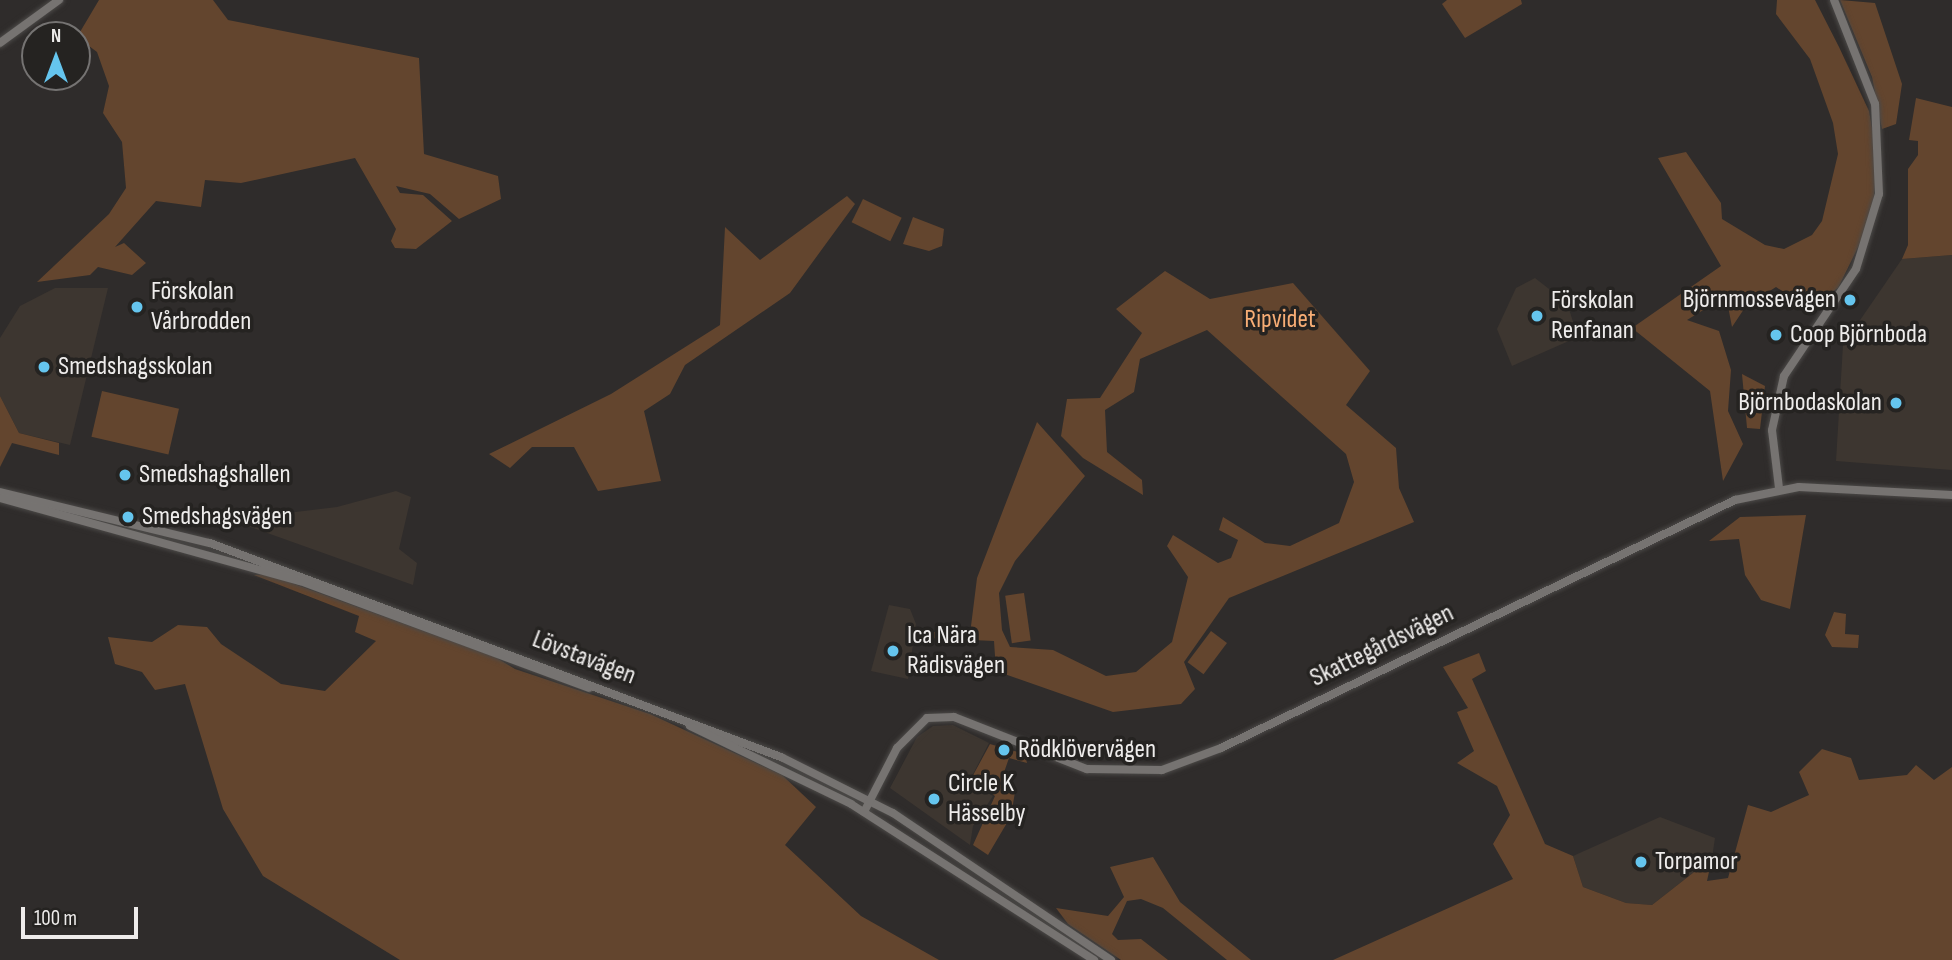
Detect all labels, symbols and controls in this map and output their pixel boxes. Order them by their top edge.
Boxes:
north arrow [21,21,91,91]
text: N [51,25,61,48]
place label: Förskolan Vårbrodden [151,276,251,338]
place label: Björnmossevägen [1683,284,1836,316]
place label: Förskolan Renfanan [1551,285,1634,346]
marker: Björnmossevägen [1842,292,1858,308]
marker: Förskolan Vårbrodden [129,299,145,315]
park label: Ripvidet [1244,304,1316,336]
marker: Förskolan Renfanan [1529,308,1545,324]
place label: Coop Björnboda [1790,319,1927,351]
marker: Coop Björnboda [1768,327,1784,343]
place label: Smedshagsskolan [58,351,213,383]
marker: Smedshagsskolan [36,359,52,375]
place label: Björnbodaskolan [1738,387,1882,419]
marker: Björnbodaskolan [1888,395,1904,411]
place label: Smedshagshallen [139,459,291,491]
marker: Smedshagshallen [117,467,133,483]
place label: Smedshagsvägen [142,501,293,533]
marker: Smedshagsvägen [120,509,136,525]
street label: Skattegårdsvägen [1305,598,1459,694]
place label: Ica Nära Rädisvägen [907,620,1005,682]
street label: Lövstavägen [528,624,640,692]
marker: Ica Nära Rädisvägen [885,643,901,659]
place label: Rödklövervägen [1018,734,1156,766]
marker: Rödklövervägen [996,742,1012,758]
place label: Circle K Hässelby [948,768,1026,830]
marker: Circle K Hässelby [926,791,942,807]
place label: Torpamor [1655,846,1738,878]
marker: Torpamor [1633,854,1649,870]
scale bar [24,894,142,938]
text: 100 m [34,906,77,931]

